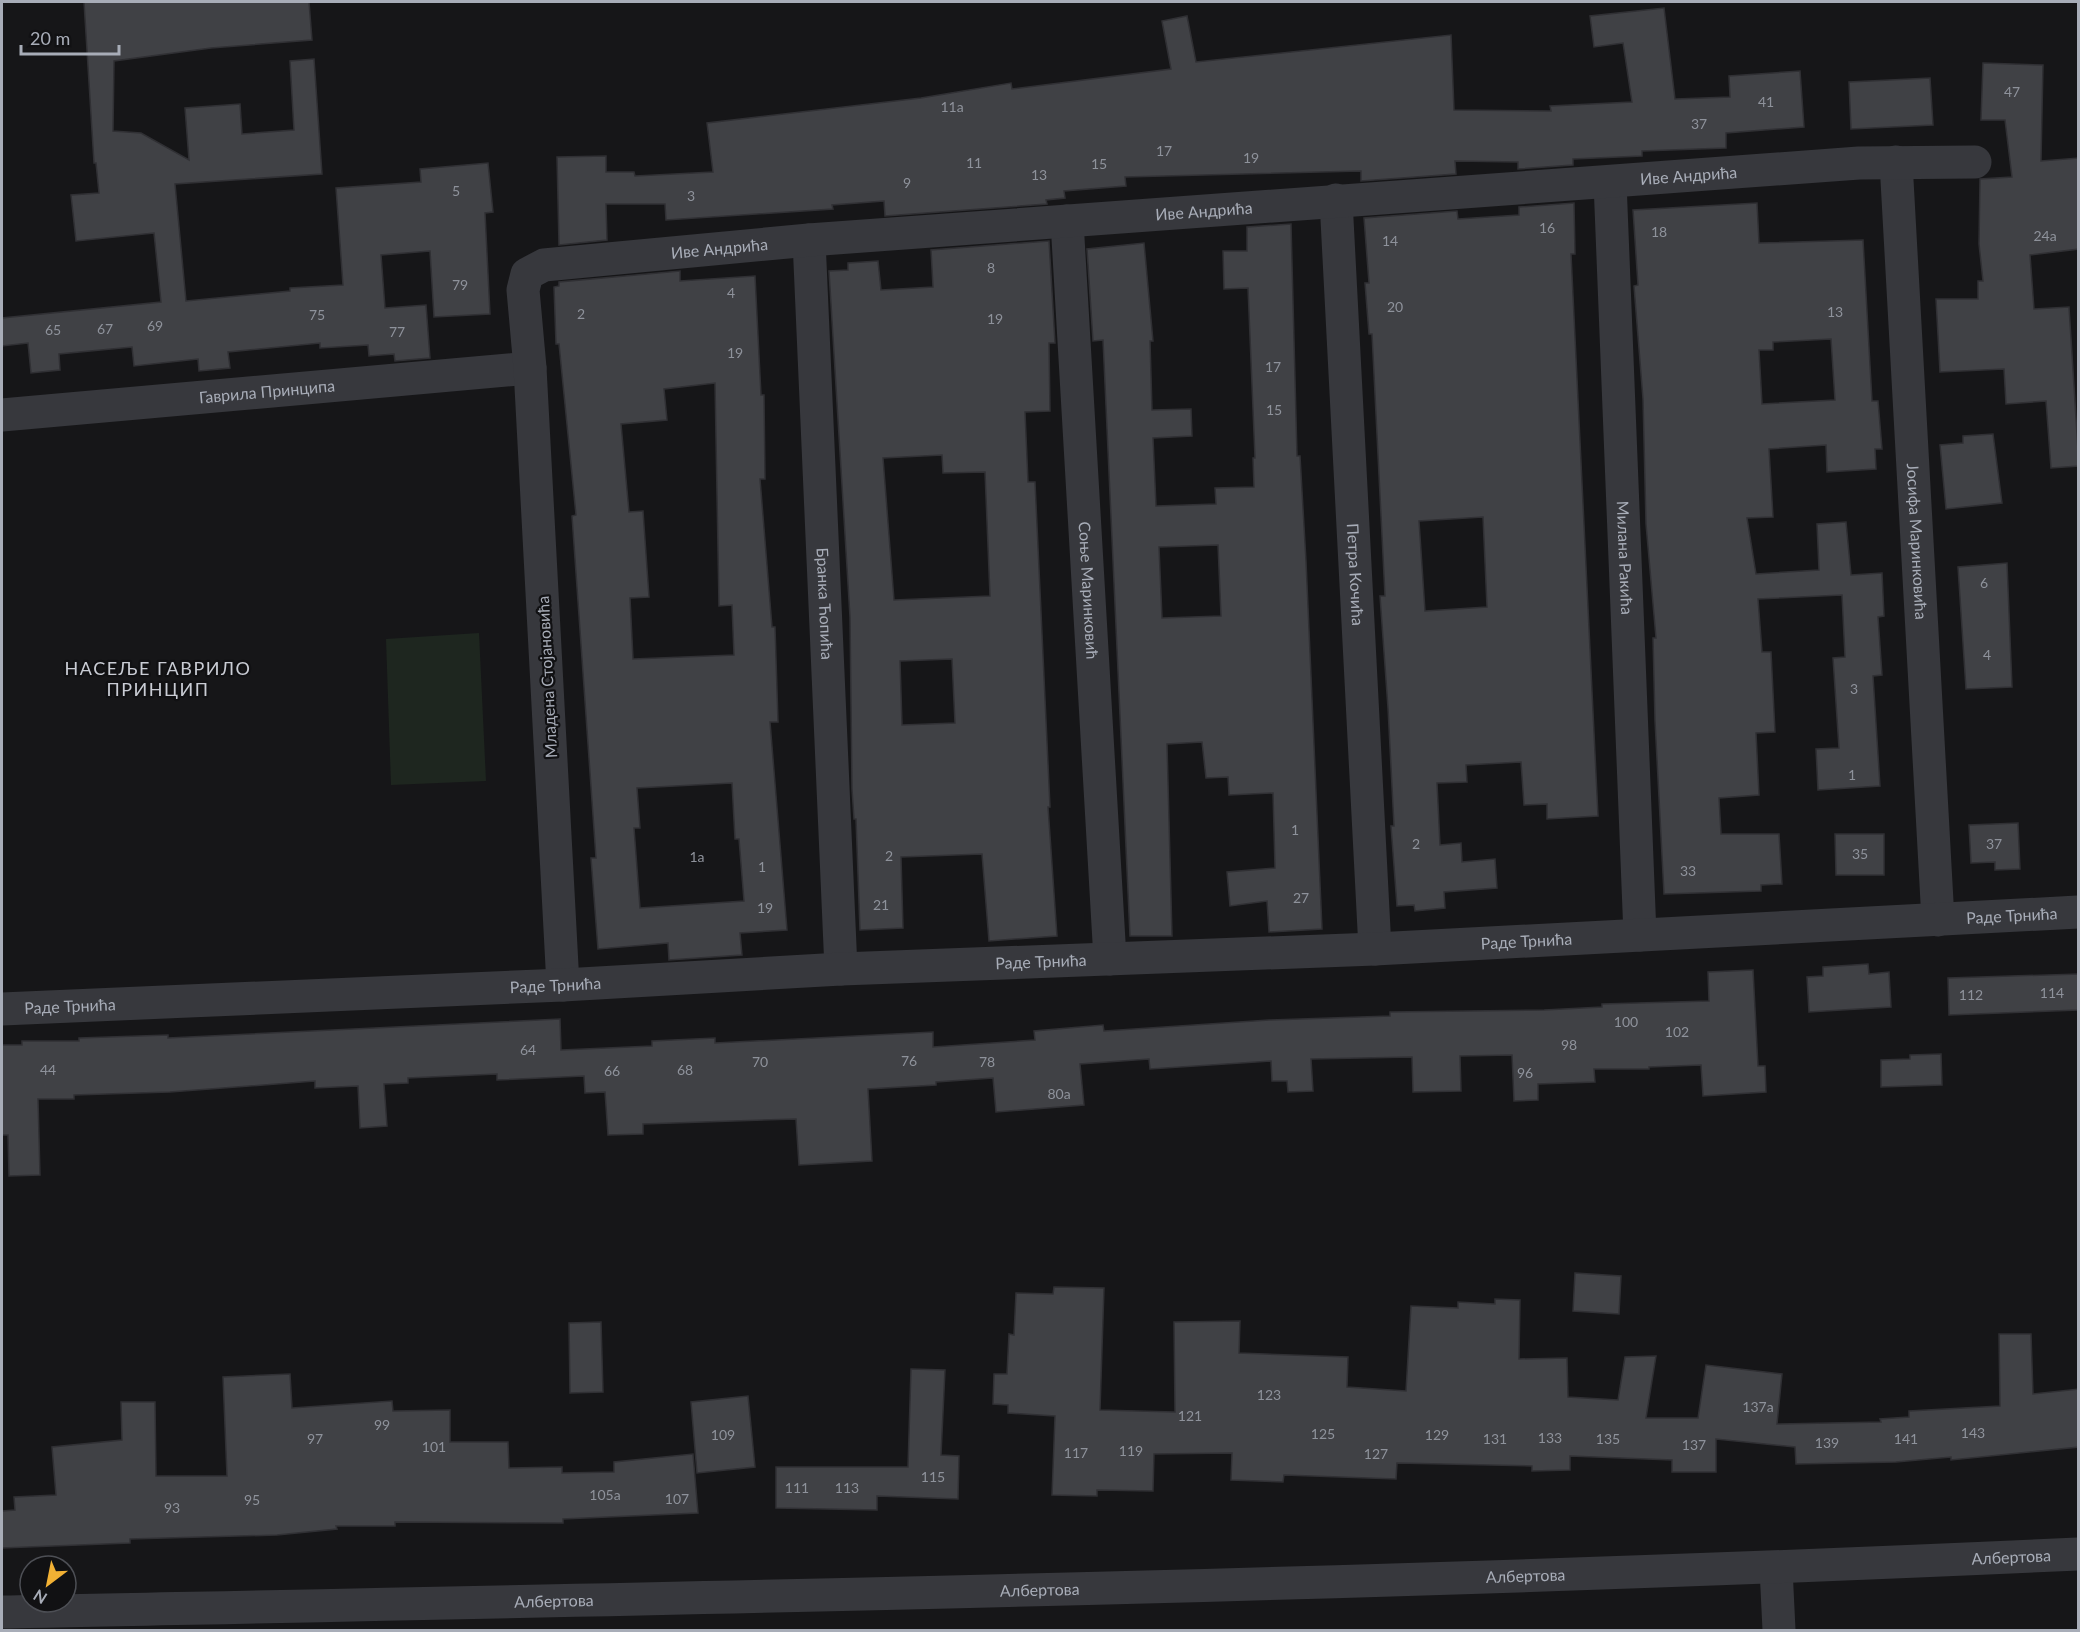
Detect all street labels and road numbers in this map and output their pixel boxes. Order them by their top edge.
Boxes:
street label: Иве Андрића [1639,162,1738,188]
street label: Иве Андрића [1155,198,1253,224]
street label: Иве Андрића [670,234,769,262]
street label: Гаврила Принципа [198,375,336,406]
street label: Јосифа Маринковића [1904,463,1931,620]
street label: Милана Ракића [1614,500,1637,615]
street label: Соње Маринковић [1076,521,1103,660]
street label: Петра Кочића [1344,523,1368,626]
street label: Бранка Ћопића [814,547,837,660]
street label: Младена Стојановића [533,595,560,759]
street label: Раде Трнића [1966,903,2058,927]
street label: Раде Трнића [1480,929,1573,952]
street label: Раде Трнића [995,950,1087,972]
street label: Раде Трнића [509,973,602,996]
street label: Раде Трнића [24,994,116,1017]
street label: Албертова [1971,1545,2051,1568]
street label: Албертова [1485,1564,1566,1586]
street label: Албертова [1000,1579,1080,1600]
street label: Албертова [514,1590,594,1611]

